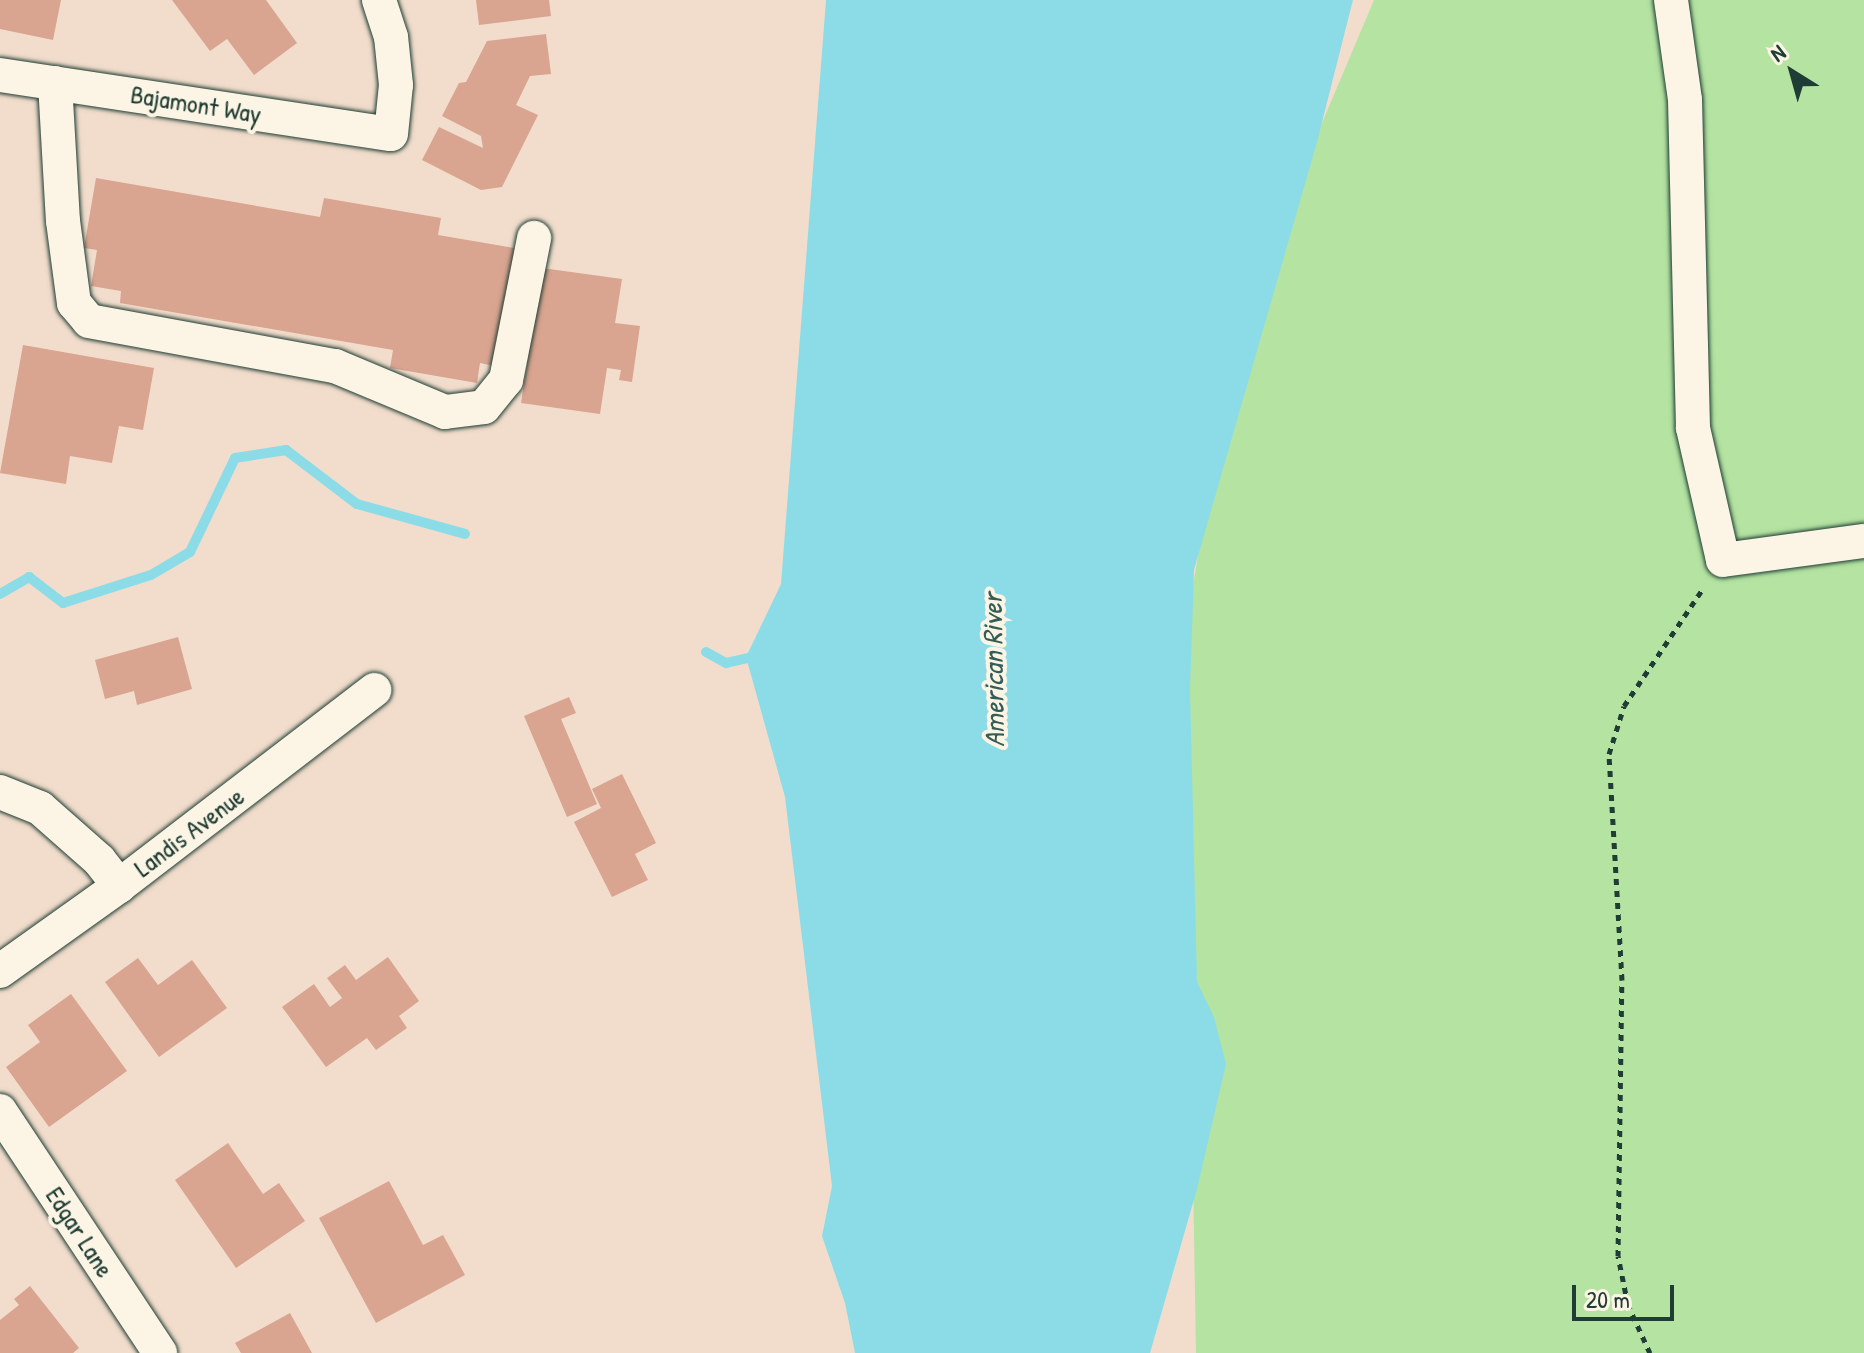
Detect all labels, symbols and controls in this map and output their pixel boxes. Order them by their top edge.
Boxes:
north arrow [1752,32,1832,112]
text: N [1764,37,1791,68]
street label: Bajamont Way [129,78,263,130]
water label: American River [975,593,1011,747]
street label: Landis Avenue [128,781,250,883]
street label: Edgar Lane [39,1181,121,1283]
scale bar [1576,1269,1678,1319]
text: 20 m [1586,1283,1630,1315]

